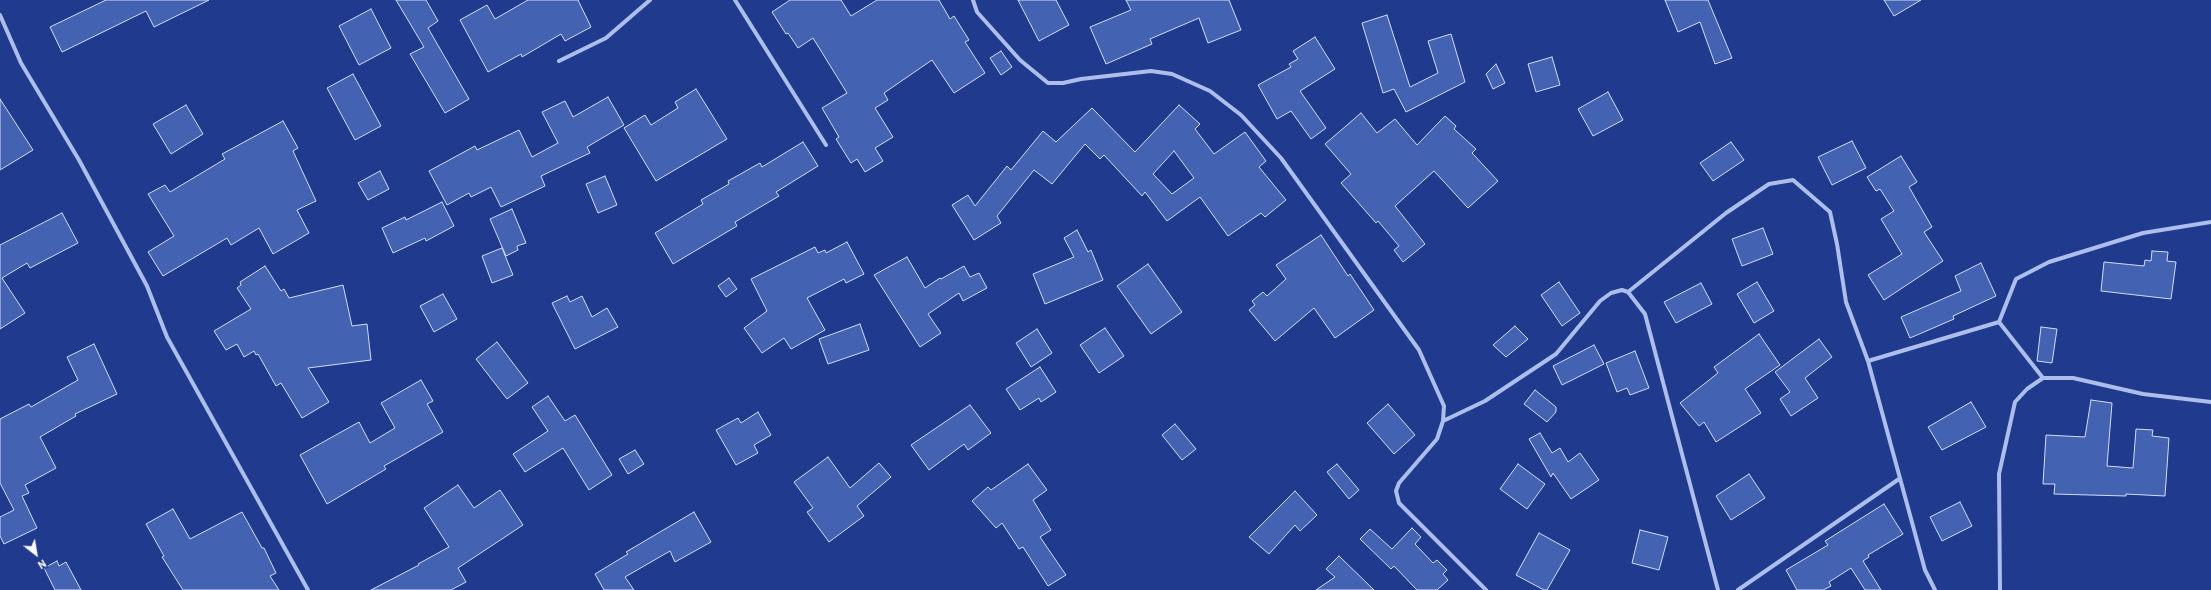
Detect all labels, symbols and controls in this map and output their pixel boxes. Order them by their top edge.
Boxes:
north arrow [16,534,56,574]
text: N [35,556,49,572]

